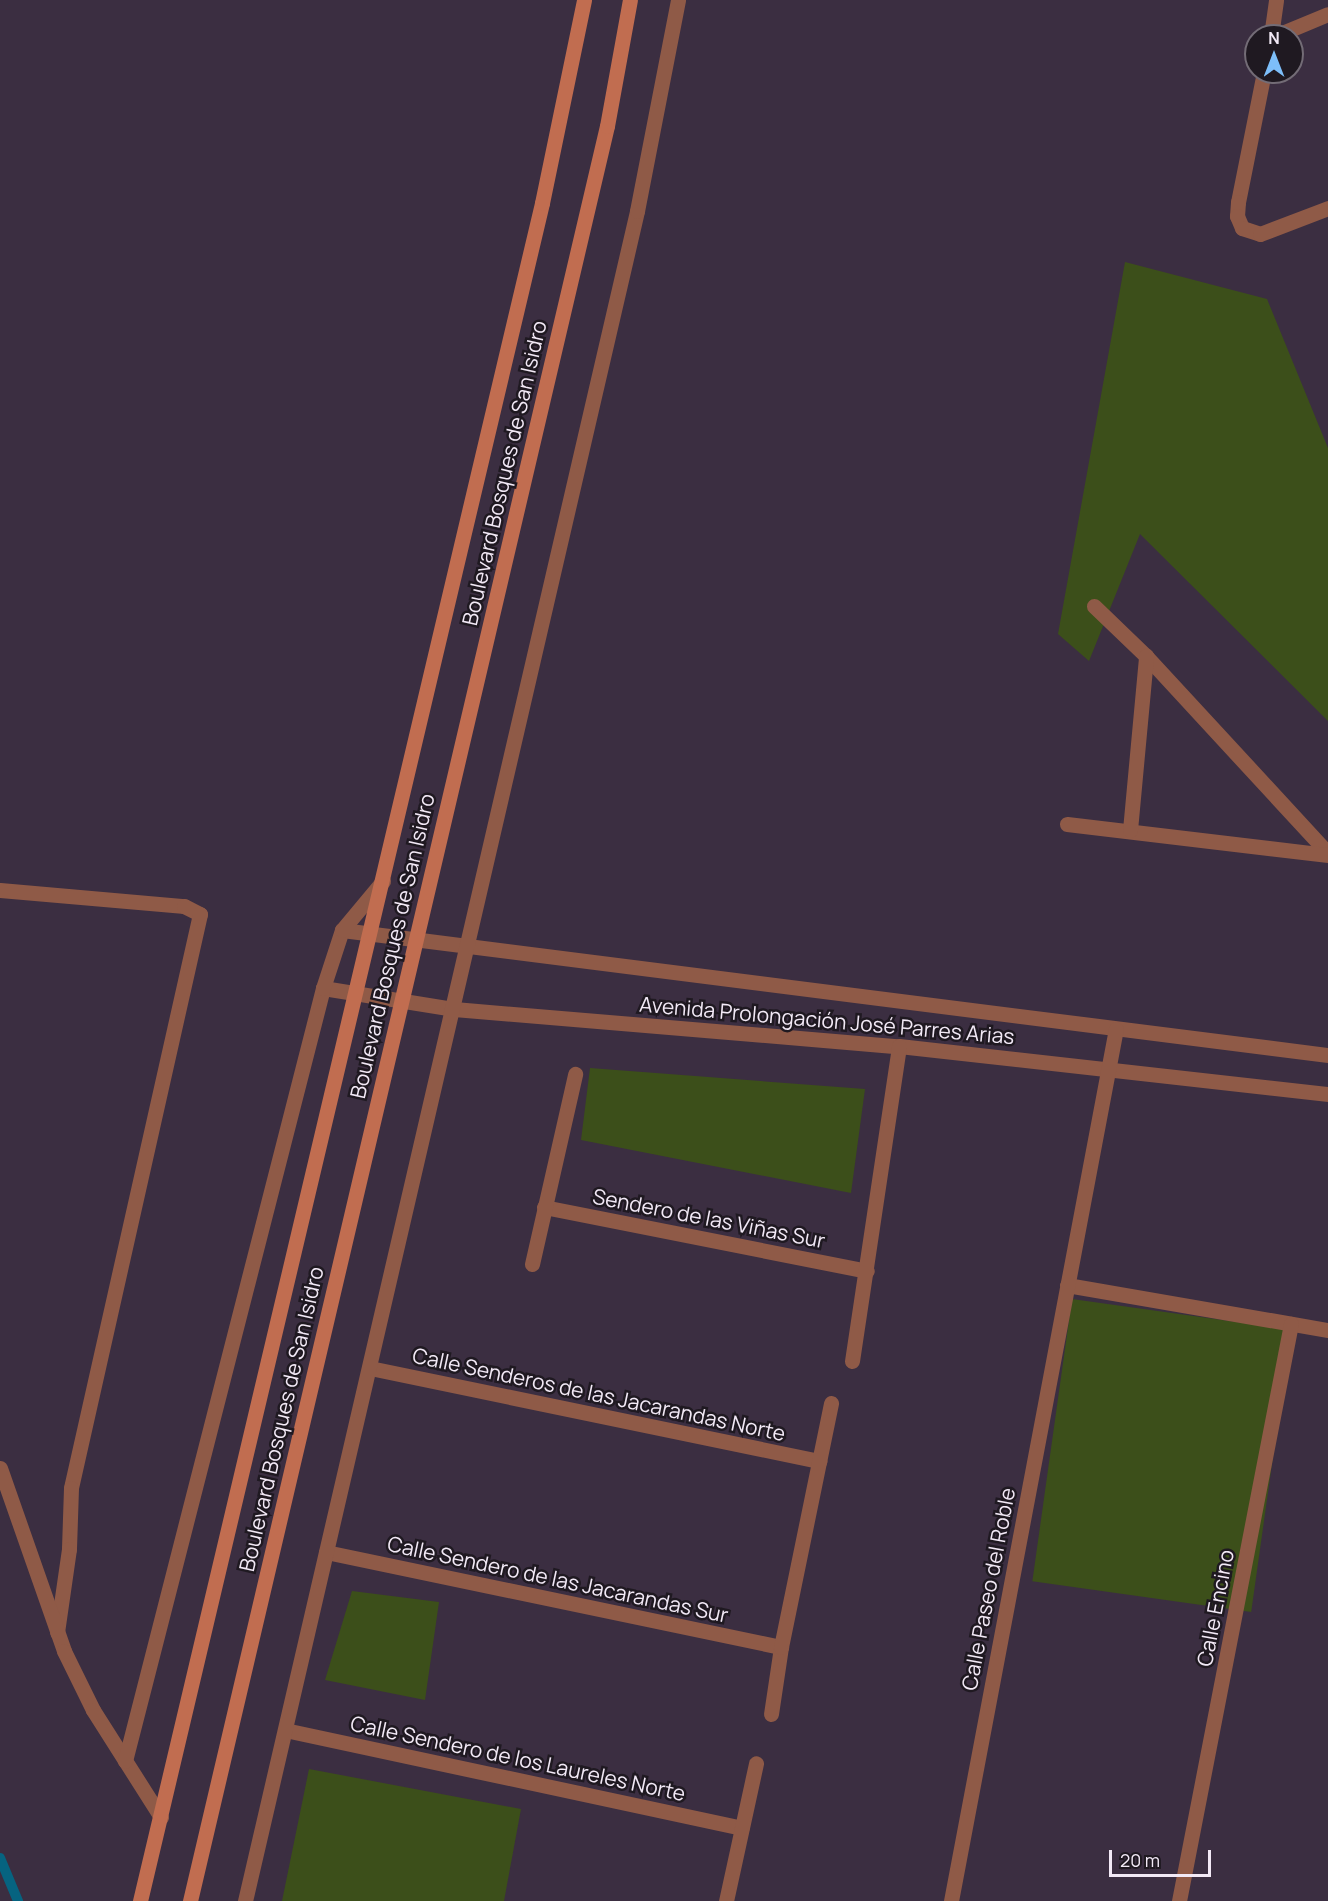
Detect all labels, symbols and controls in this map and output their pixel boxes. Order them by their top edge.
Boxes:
north arrow [1244,24,1304,84]
text: N [1268,27,1280,49]
street label: Boulevard Bosques de San Isidro [457,318,551,628]
street label: Boulevard Bosques de San Isidro [345,791,439,1101]
street label: Avenida Prolongación José Parres Arias [638,991,1016,1049]
street label: Sendero de las Viñas Sur [591,1183,827,1253]
street label: Boulevard Bosques de San Isidro [234,1264,328,1574]
street label: Calle Senderos de las Jacarandas Norte [410,1342,788,1446]
street label: Calle Paseo del Roble [956,1486,1020,1692]
street label: Calle Sendero de las Jacarandas Sur [385,1531,731,1627]
street label: Calle Encino [1191,1547,1239,1669]
street label: Calle Sendero de los Laureles Norte [348,1710,688,1806]
scale bar [1112,1838,1214,1876]
text: 20 m [1120,1848,1160,1872]

